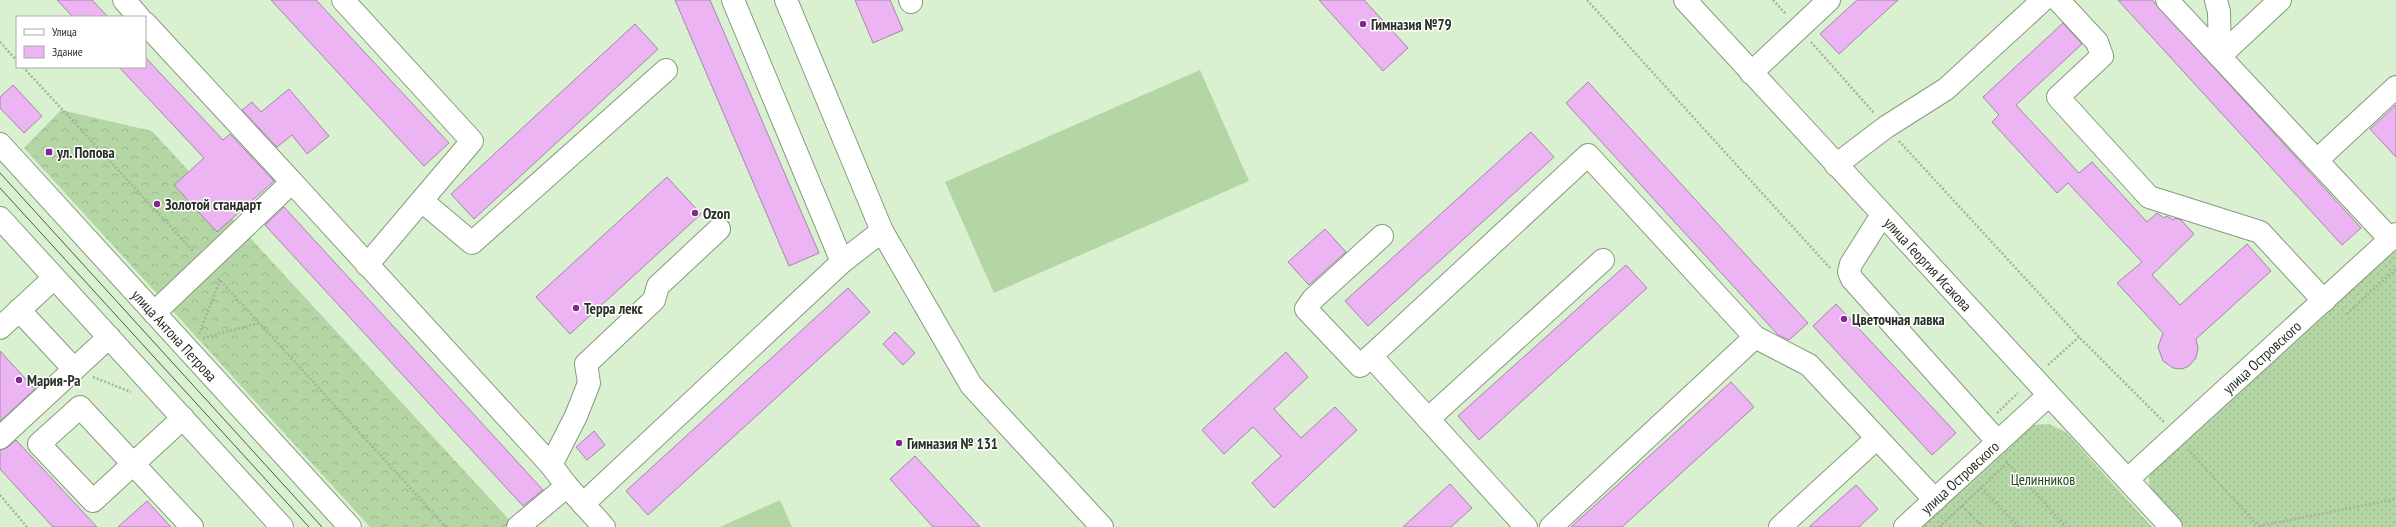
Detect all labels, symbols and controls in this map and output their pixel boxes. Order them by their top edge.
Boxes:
place label: Гимназия №79 [1371,15,1452,34]
legend [16,16,146,68]
marker: Гимназия №79 [1358,19,1368,29]
text: Улица [52,24,77,39]
text: Здание [52,44,83,59]
place label: ул. Попова [56,143,115,162]
marker: ул. Попова [44,147,54,157]
place label: Золотой стандарт [165,195,262,214]
marker: Золотой стандарт [152,199,162,209]
place label: Ozon [703,204,730,223]
marker: Ozon [690,208,700,218]
street label: улица Георгия Исакова [1880,213,1976,315]
street label: улица Антона Петрова [128,285,222,385]
place label: Терра лекс [584,299,644,318]
marker: Терра лекс [571,303,581,313]
place label: Цветочная лавка [1852,310,1945,329]
marker: Цветочная лавка [1839,314,1849,324]
street label: улица Островского [2218,316,2305,397]
place label: Мария-Ра [27,371,81,390]
marker: Мария-Ра [14,375,24,385]
place label: Гимназия № 131 [907,434,998,453]
street label: улица Островского [1916,436,2003,518]
marker: Гимназия № 131 [894,438,904,448]
park label: Целинников [2011,470,2075,489]

